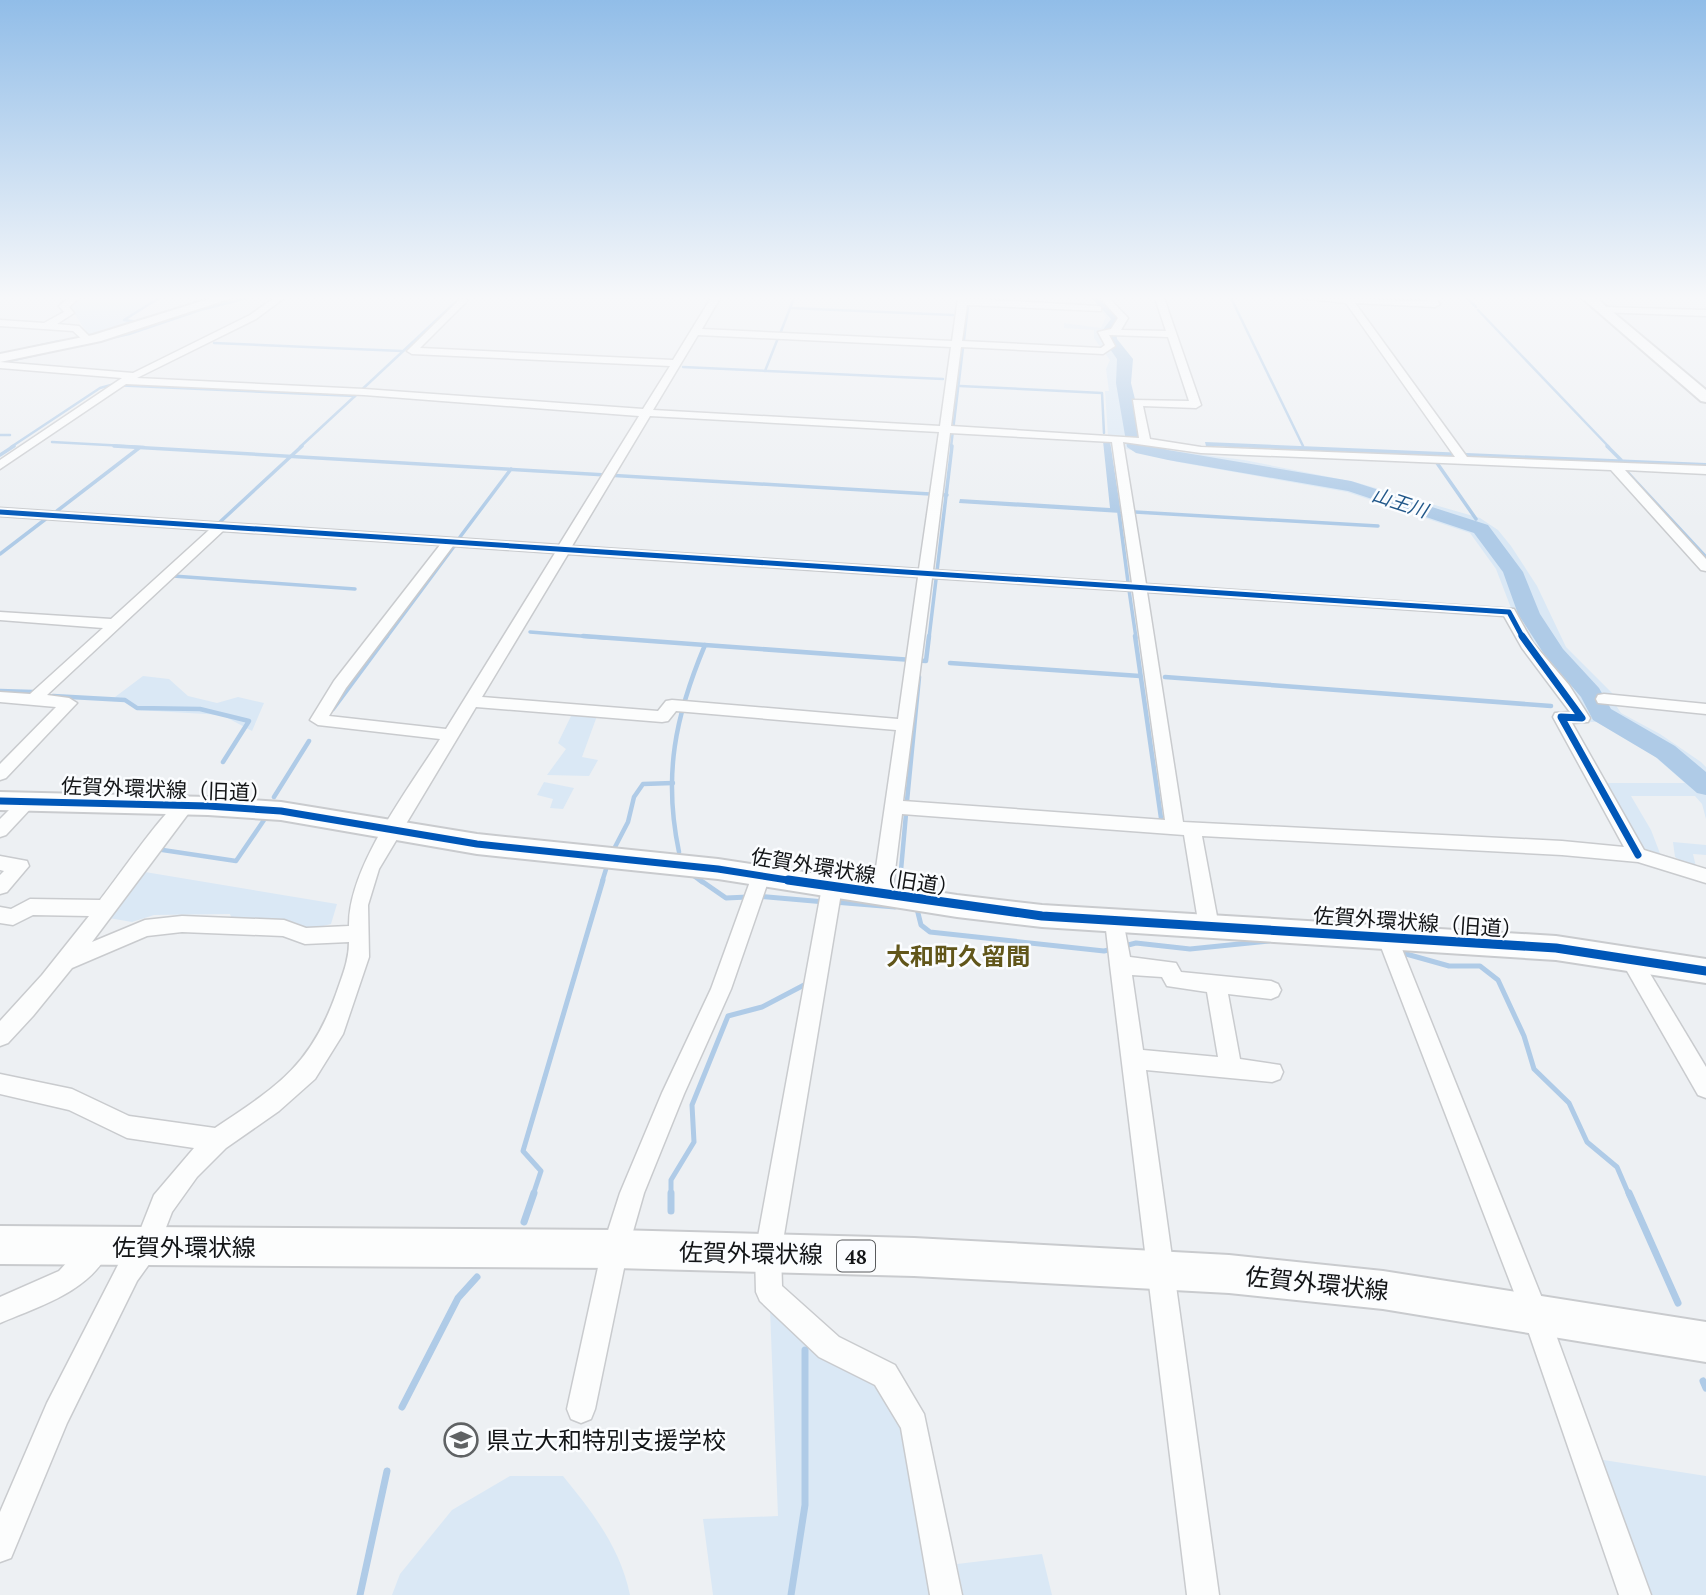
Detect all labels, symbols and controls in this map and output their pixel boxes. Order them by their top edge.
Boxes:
water label: 山王川 [1369,481,1433,523]
street label: 佐賀外環状線（旧道） [61,771,271,807]
street label: 佐賀外環状線（旧道） [749,842,961,902]
street label: 佐賀外環状線（旧道） [1312,901,1524,943]
district label: 大和町久留間 [886,940,1030,972]
street label: 佐賀外環状線 [112,1231,256,1263]
street label: 佐賀外環状線 [679,1236,823,1270]
road number: 48 [837,1240,875,1272]
street label: 佐賀外環状線 [1244,1260,1390,1306]
school or university icon: 県立大和特別支援学校 [442,1421,480,1459]
place label: 県立大和特別支援学校 [486,1424,726,1456]

